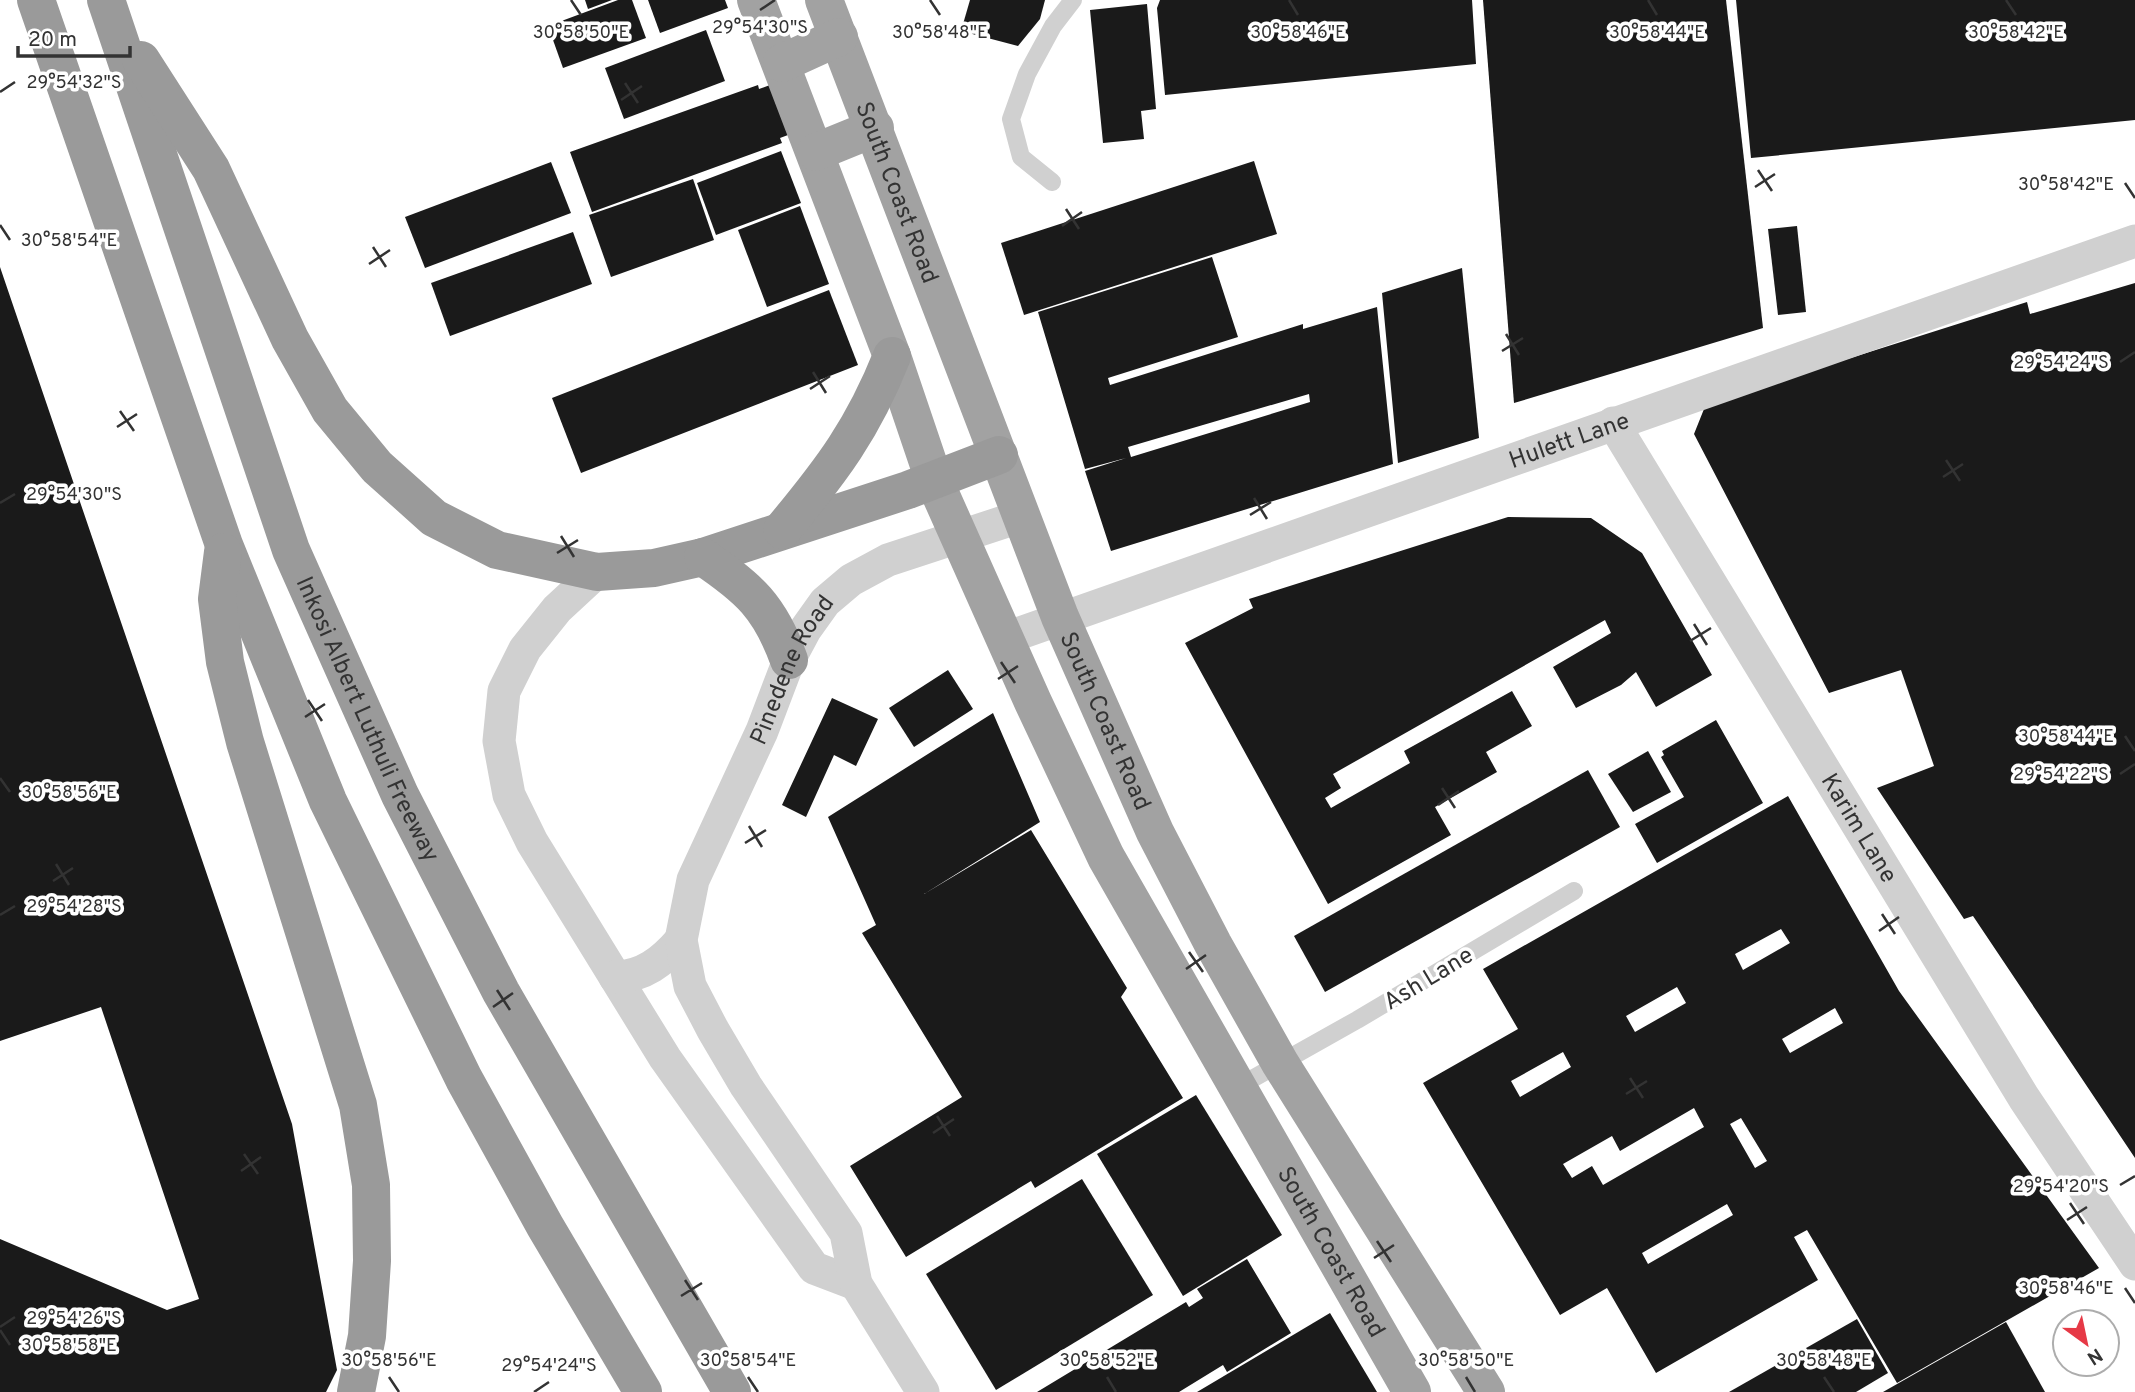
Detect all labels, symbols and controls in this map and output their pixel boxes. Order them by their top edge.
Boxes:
scale bar [18,14,130,58]
text: 29°54'30"S [712,17,808,40]
text: 30°58'50"E [533,22,629,45]
text: 30°58'48"E [892,22,988,45]
text: 30°58'46"E [1250,22,1346,45]
text: 30°58'44"E [1609,22,1705,45]
text: 30°58'42"E [1968,22,2064,45]
text: 20 m [28,27,77,54]
text: 29°54'32"S [26,72,122,95]
street label: South Coast Road [847,98,944,288]
text: 30°58'42"E [2018,174,2114,197]
text: 30°58'54"E [21,230,117,253]
text: 29°54'24"S [2013,352,2109,375]
street label: Hulett Lane [1505,407,1634,477]
text: 29°54'30"S [26,484,122,507]
street label: Inkosi Albert Luthuli Freeway [288,572,445,868]
street label: Pinedene Road [745,590,842,750]
street label: South Coast Road [1051,628,1157,815]
text: 30°58'44"E [2018,726,2114,749]
text: 29°54'22"S [2013,764,2109,787]
street label: Karim Lane [1813,769,1903,889]
text: 30°58'56"E [21,782,117,805]
text: 29°54'28"S [26,896,122,919]
street label: Ash Lane [1379,941,1480,1018]
street label: South Coast Road [1269,1162,1391,1343]
text: 29°54'20"S [2013,1176,2109,1199]
text: 30°58'46"E [2018,1278,2114,1301]
text: 29°54'26"S [26,1308,122,1331]
north arrow [2051,1308,2121,1378]
text: 30°58'58"E [21,1335,117,1358]
text: N [2082,1342,2106,1369]
text: 30°58'56"E [341,1350,437,1373]
text: 30°58'54"E [700,1350,796,1373]
text: 30°58'52"E [1059,1350,1155,1373]
text: 30°58'50"E [1418,1350,1514,1373]
text: 30°58'48"E [1776,1350,1872,1373]
text: 29°54'24"S [501,1355,597,1378]

